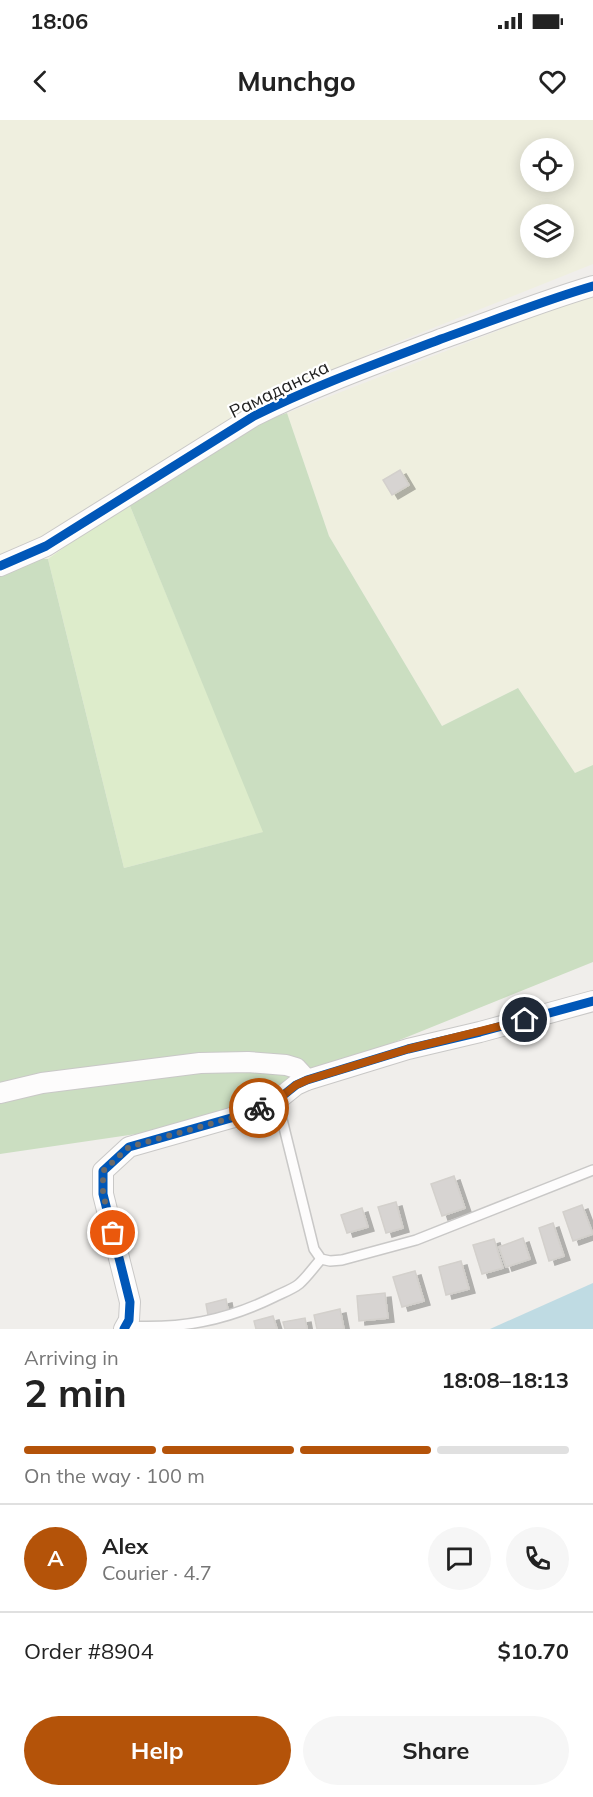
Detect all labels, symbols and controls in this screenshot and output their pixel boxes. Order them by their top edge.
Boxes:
text: 18:06 [30,7,88,35]
text: Munchgo [237,64,356,98]
icon: back [24,65,57,98]
icon: heart [536,65,569,98]
map controls [520,138,574,258]
button: locate [520,138,574,192]
button: layers [520,204,574,258]
street label: Рамаданска [225,355,333,423]
pin [499,994,550,1045]
icon: home [508,1003,541,1036]
courier [229,1078,289,1138]
icon: bike [243,1092,276,1125]
pin [87,1207,138,1258]
icon: bag [96,1216,129,1249]
text: Arriving in [24,1345,119,1370]
text: 18:08–18:13 [441,1366,569,1394]
text: 2 min [24,1368,127,1417]
text: On the way · 100 m [24,1463,205,1488]
button: chat [428,1527,491,1590]
button: phone [506,1527,569,1590]
text: Alex [102,1532,148,1560]
text: A [47,1544,64,1572]
text: Courier · 4.7 [102,1560,212,1585]
text: Order #8904 [24,1637,154,1665]
text: $10.70 [498,1637,569,1665]
button: Help [24,1716,291,1785]
button: Share [303,1716,569,1785]

